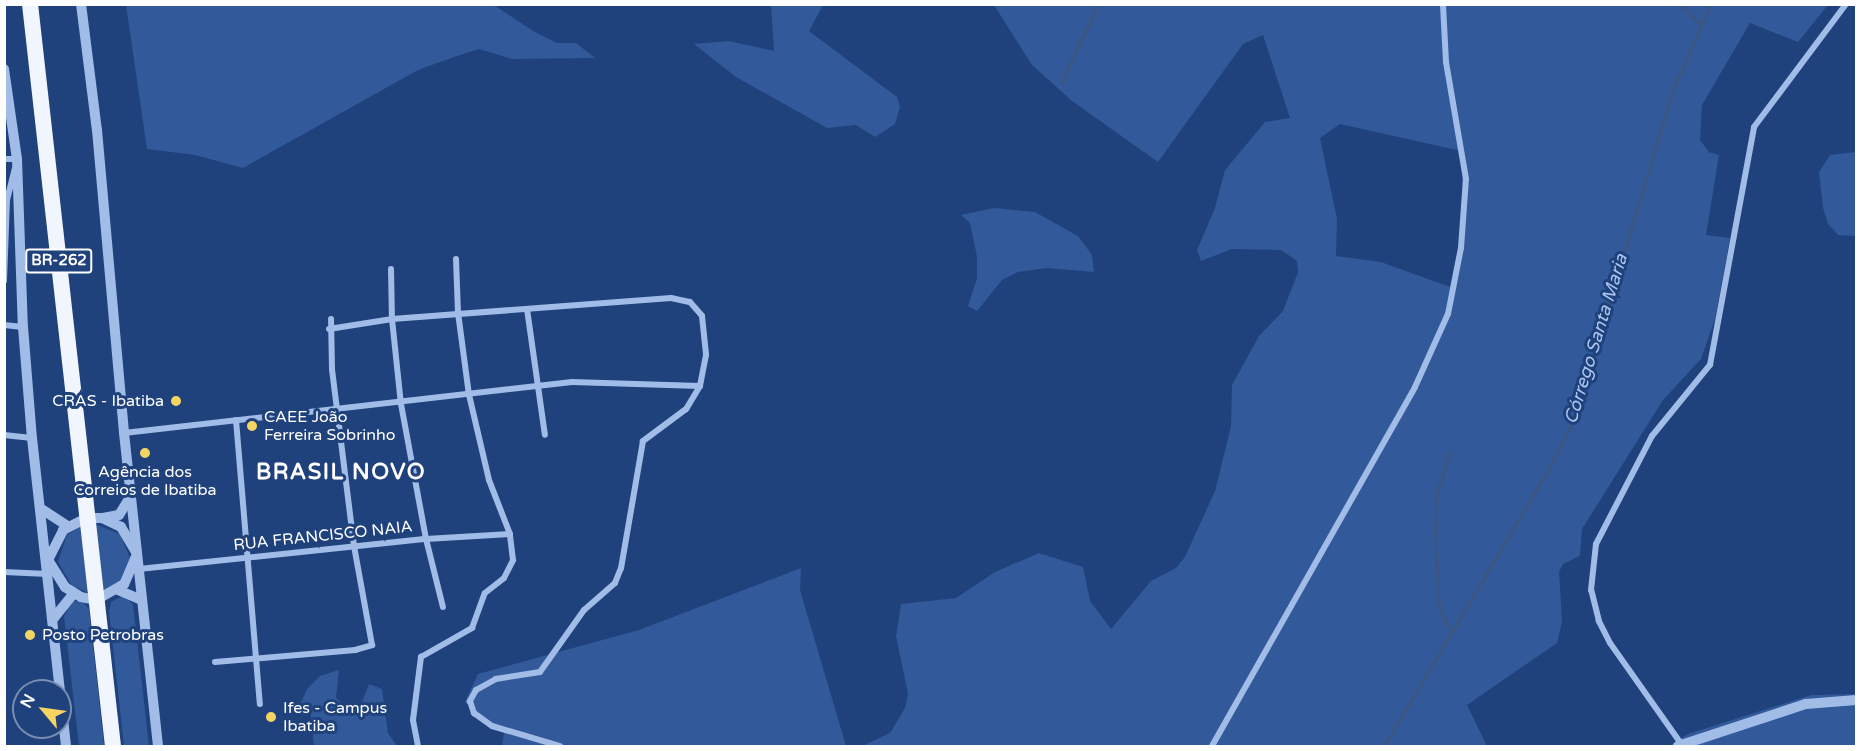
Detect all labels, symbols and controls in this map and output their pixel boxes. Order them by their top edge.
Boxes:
road number: BR-262 [25,249,94,273]
water label: Córrego Santa Maria [1560,251,1632,427]
place label: CRAS - Ibatiba [52,391,164,411]
marker: CRAS - Ibatiba [169,394,183,408]
place label: CAEE João Ferreira Sobrinho [264,407,395,445]
marker: CAEE João Ferreira Sobrinho [245,419,259,433]
marker: Agência dos Correios de Ibatiba [138,446,152,460]
district label: BRASIL NOVO [256,460,426,486]
place label: Agência dos Correios de Ibatiba [73,462,217,500]
street label: RUA FRANCISCO NAIA [233,517,413,555]
place label: Posto Petrobras [42,625,164,645]
marker: Posto Petrobras [23,628,37,642]
north arrow [12,679,72,739]
text: N [16,691,40,712]
place label: Ifes - Campus Ibatiba [283,698,387,736]
marker: Ifes - Campus Ibatiba [264,710,278,724]

